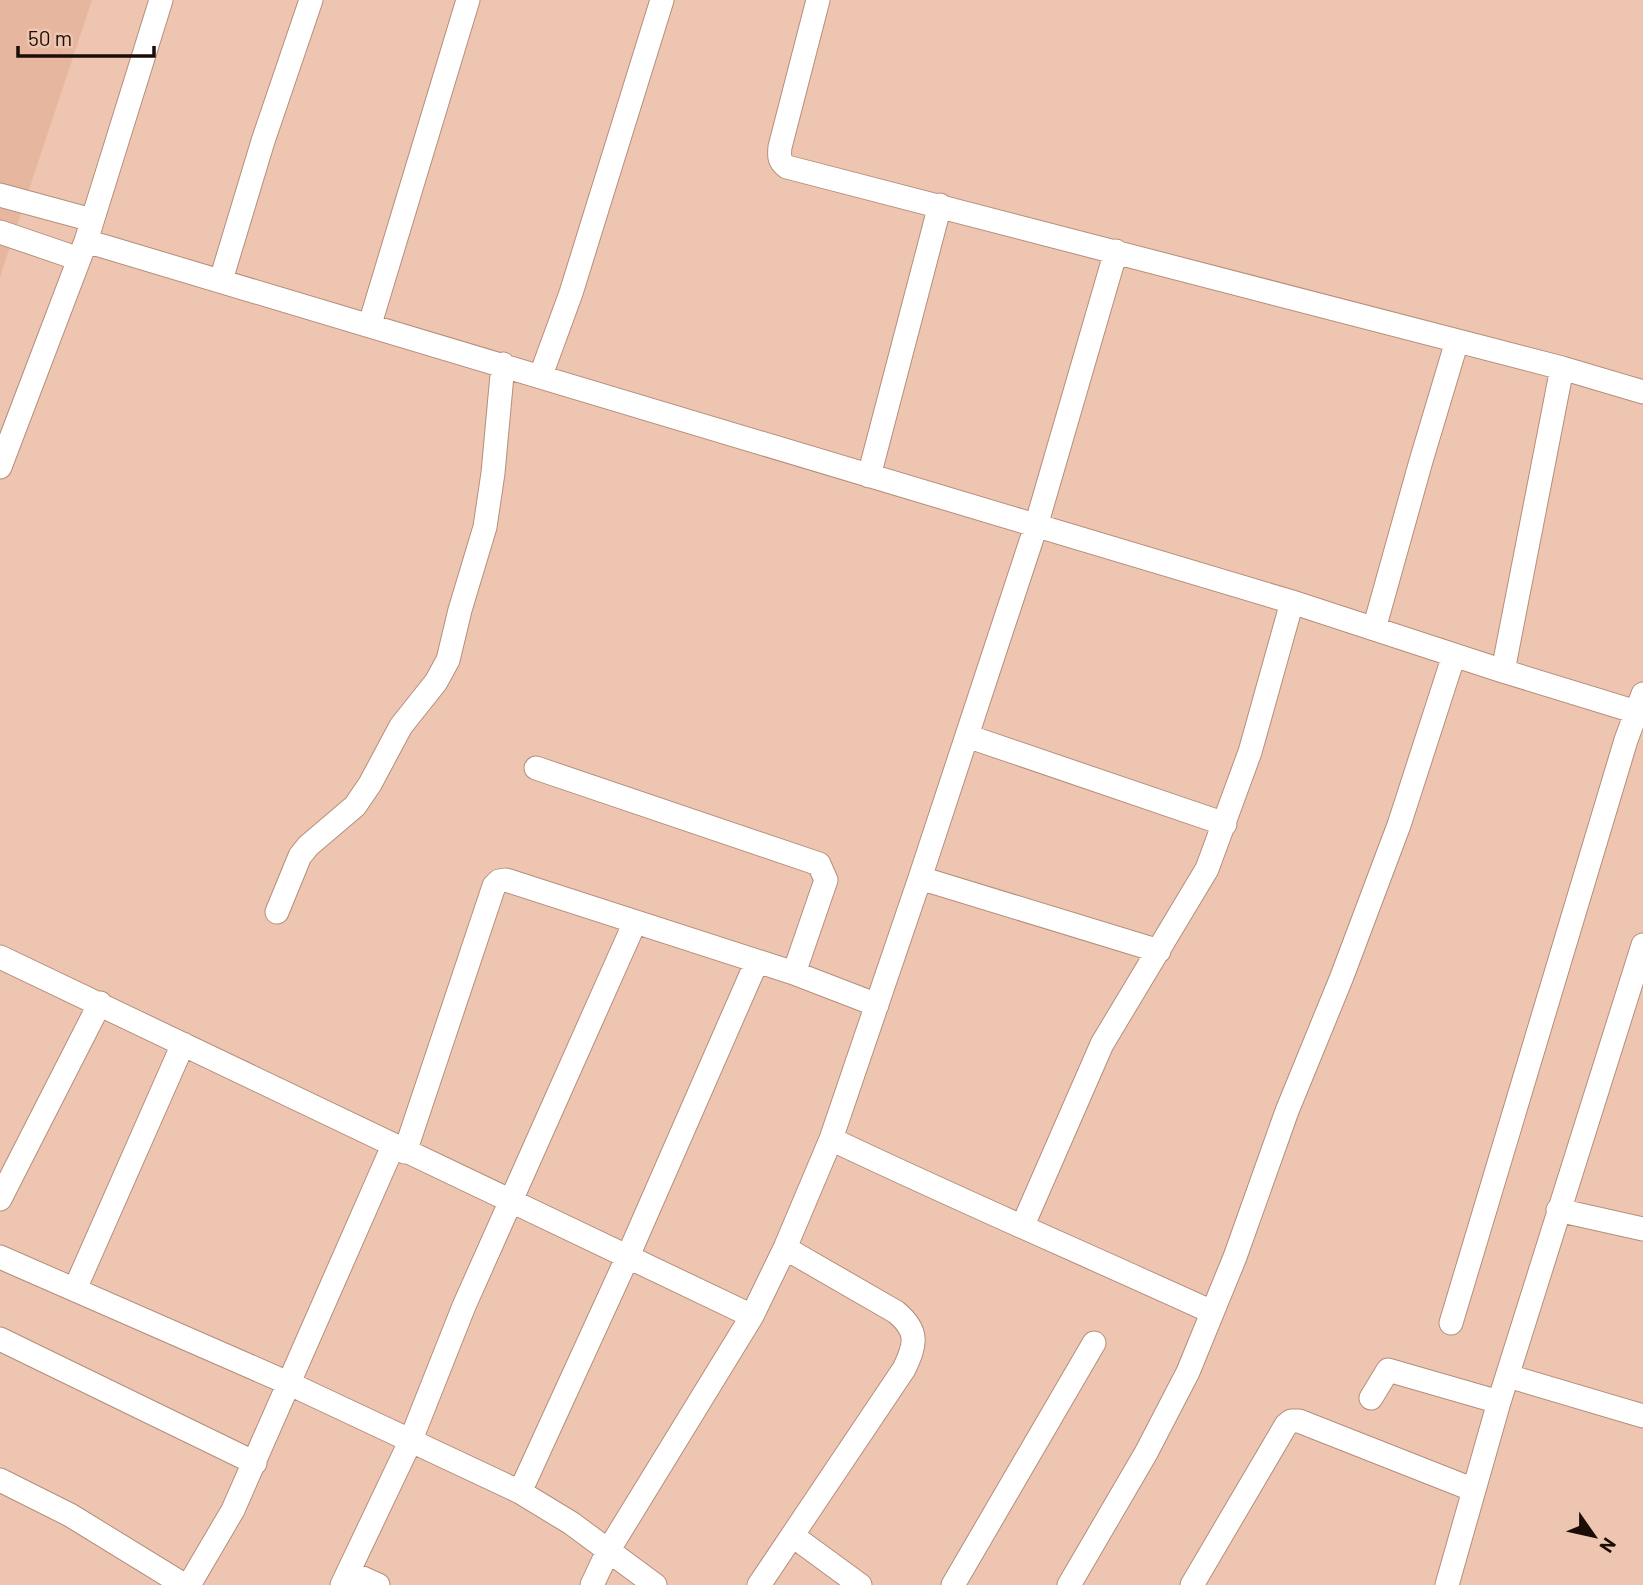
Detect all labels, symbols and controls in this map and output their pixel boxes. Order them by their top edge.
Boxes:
scale bar [18,14,154,58]
text: 50 m [28,25,72,50]
north arrow [1559,1501,1629,1571]
text: N [1595,1534,1622,1557]

